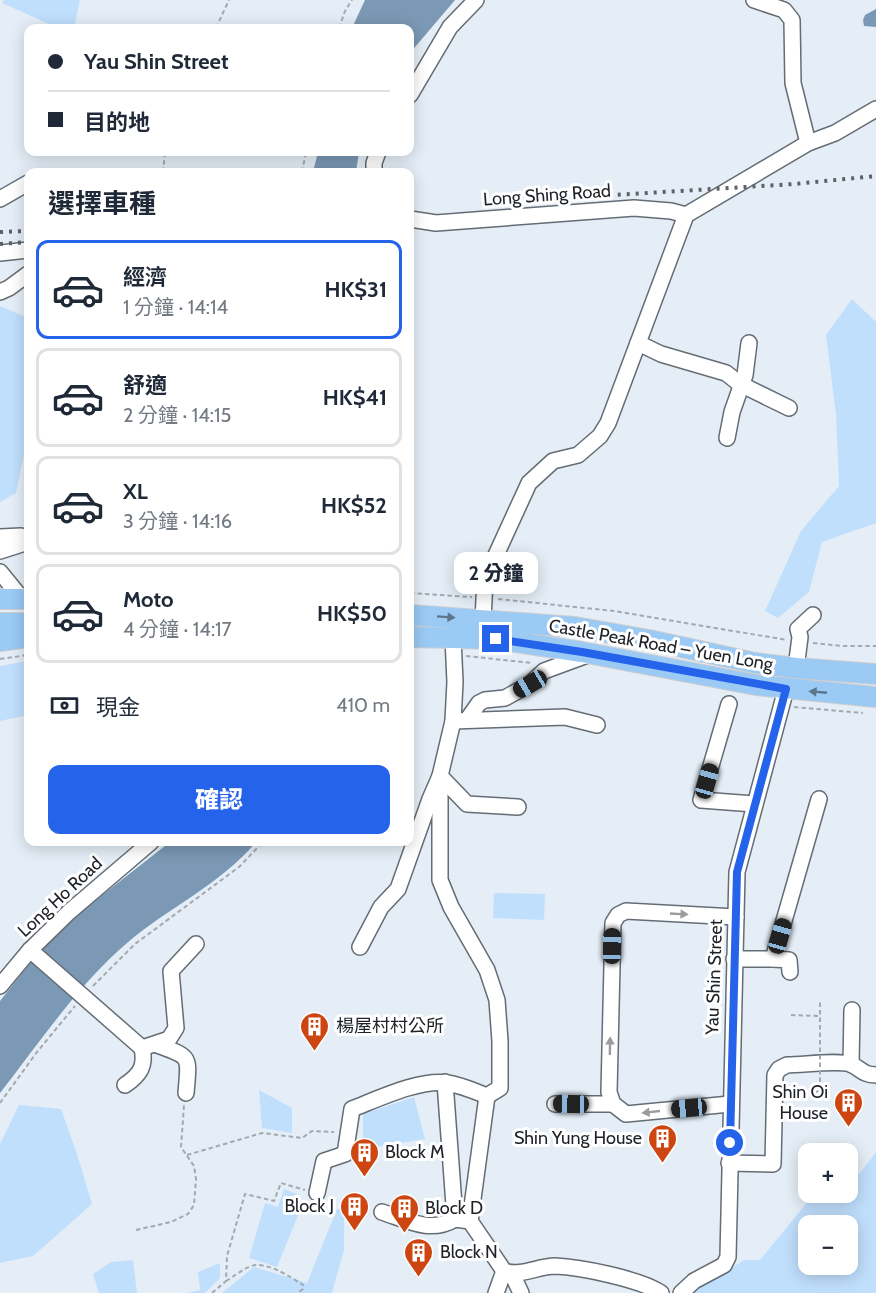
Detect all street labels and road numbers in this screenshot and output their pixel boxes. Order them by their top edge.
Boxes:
street label: Long Shing Road [482,180,612,210]
street label: Castle Peak Road – Yuen Long [547,614,776,676]
street label: Long Ho Road [13,852,107,942]
street label: Yau Shin Street [701,919,727,1036]

